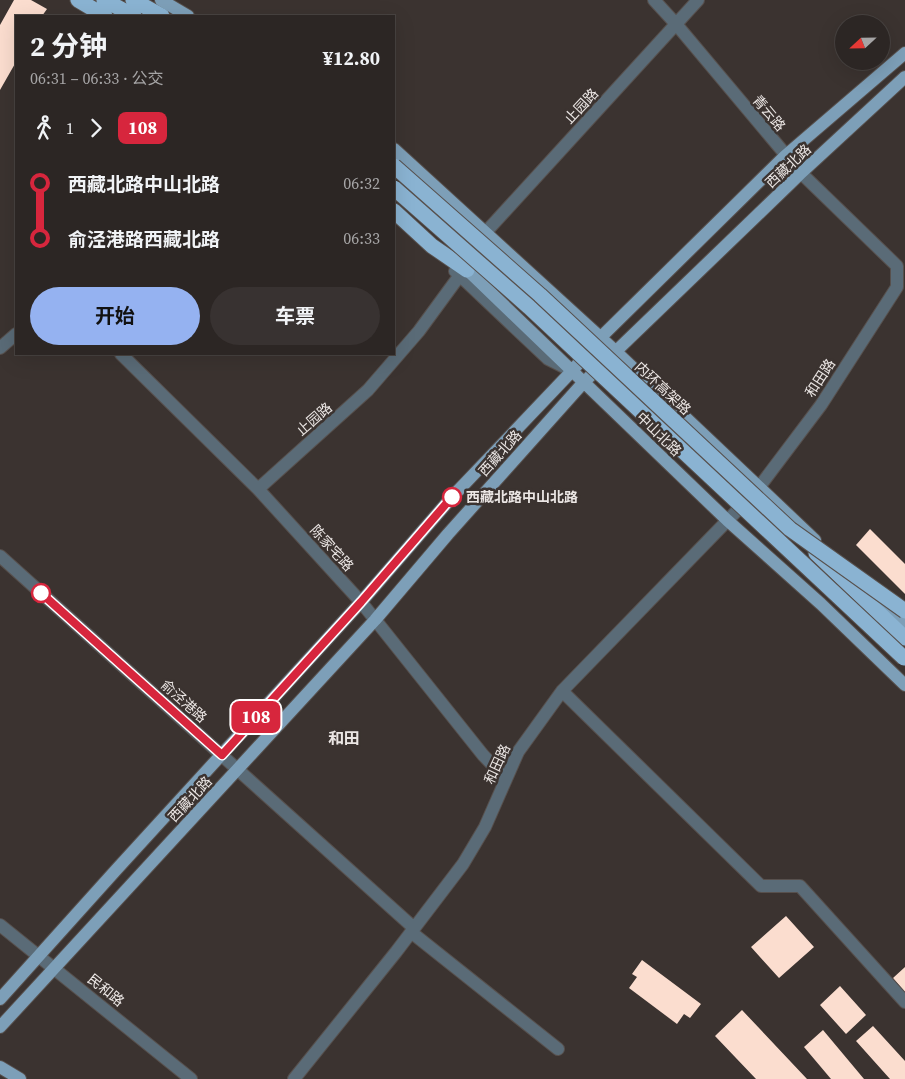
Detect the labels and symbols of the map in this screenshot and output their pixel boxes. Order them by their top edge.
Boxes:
north arrow [835,15,890,70]
street label: 止园路 [559,84,603,128]
street label: 青云路 [748,90,790,136]
street label: 西藏北路 [761,140,815,192]
street label: 和田路 [800,355,840,401]
street label: 内环高架路 [631,357,695,419]
street label: 止园路 [292,398,336,440]
street label: 中山北路 [632,407,686,461]
street label: 西藏北路 [474,426,526,480]
marker: 西藏北路中山北路 [442,487,462,507]
place label: 西藏北路中山北路 [466,487,578,507]
street label: 陈家宅路 [306,521,358,575]
unlabelled marker [31,583,51,603]
street label: 俞泾港路 [157,675,211,727]
line badge: 108 [227,701,285,733]
district label: 和田 [328,727,360,749]
street label: 和田路 [479,741,515,787]
street label: 西藏北路 [164,772,216,826]
street label: 民和路 [83,969,129,1011]

